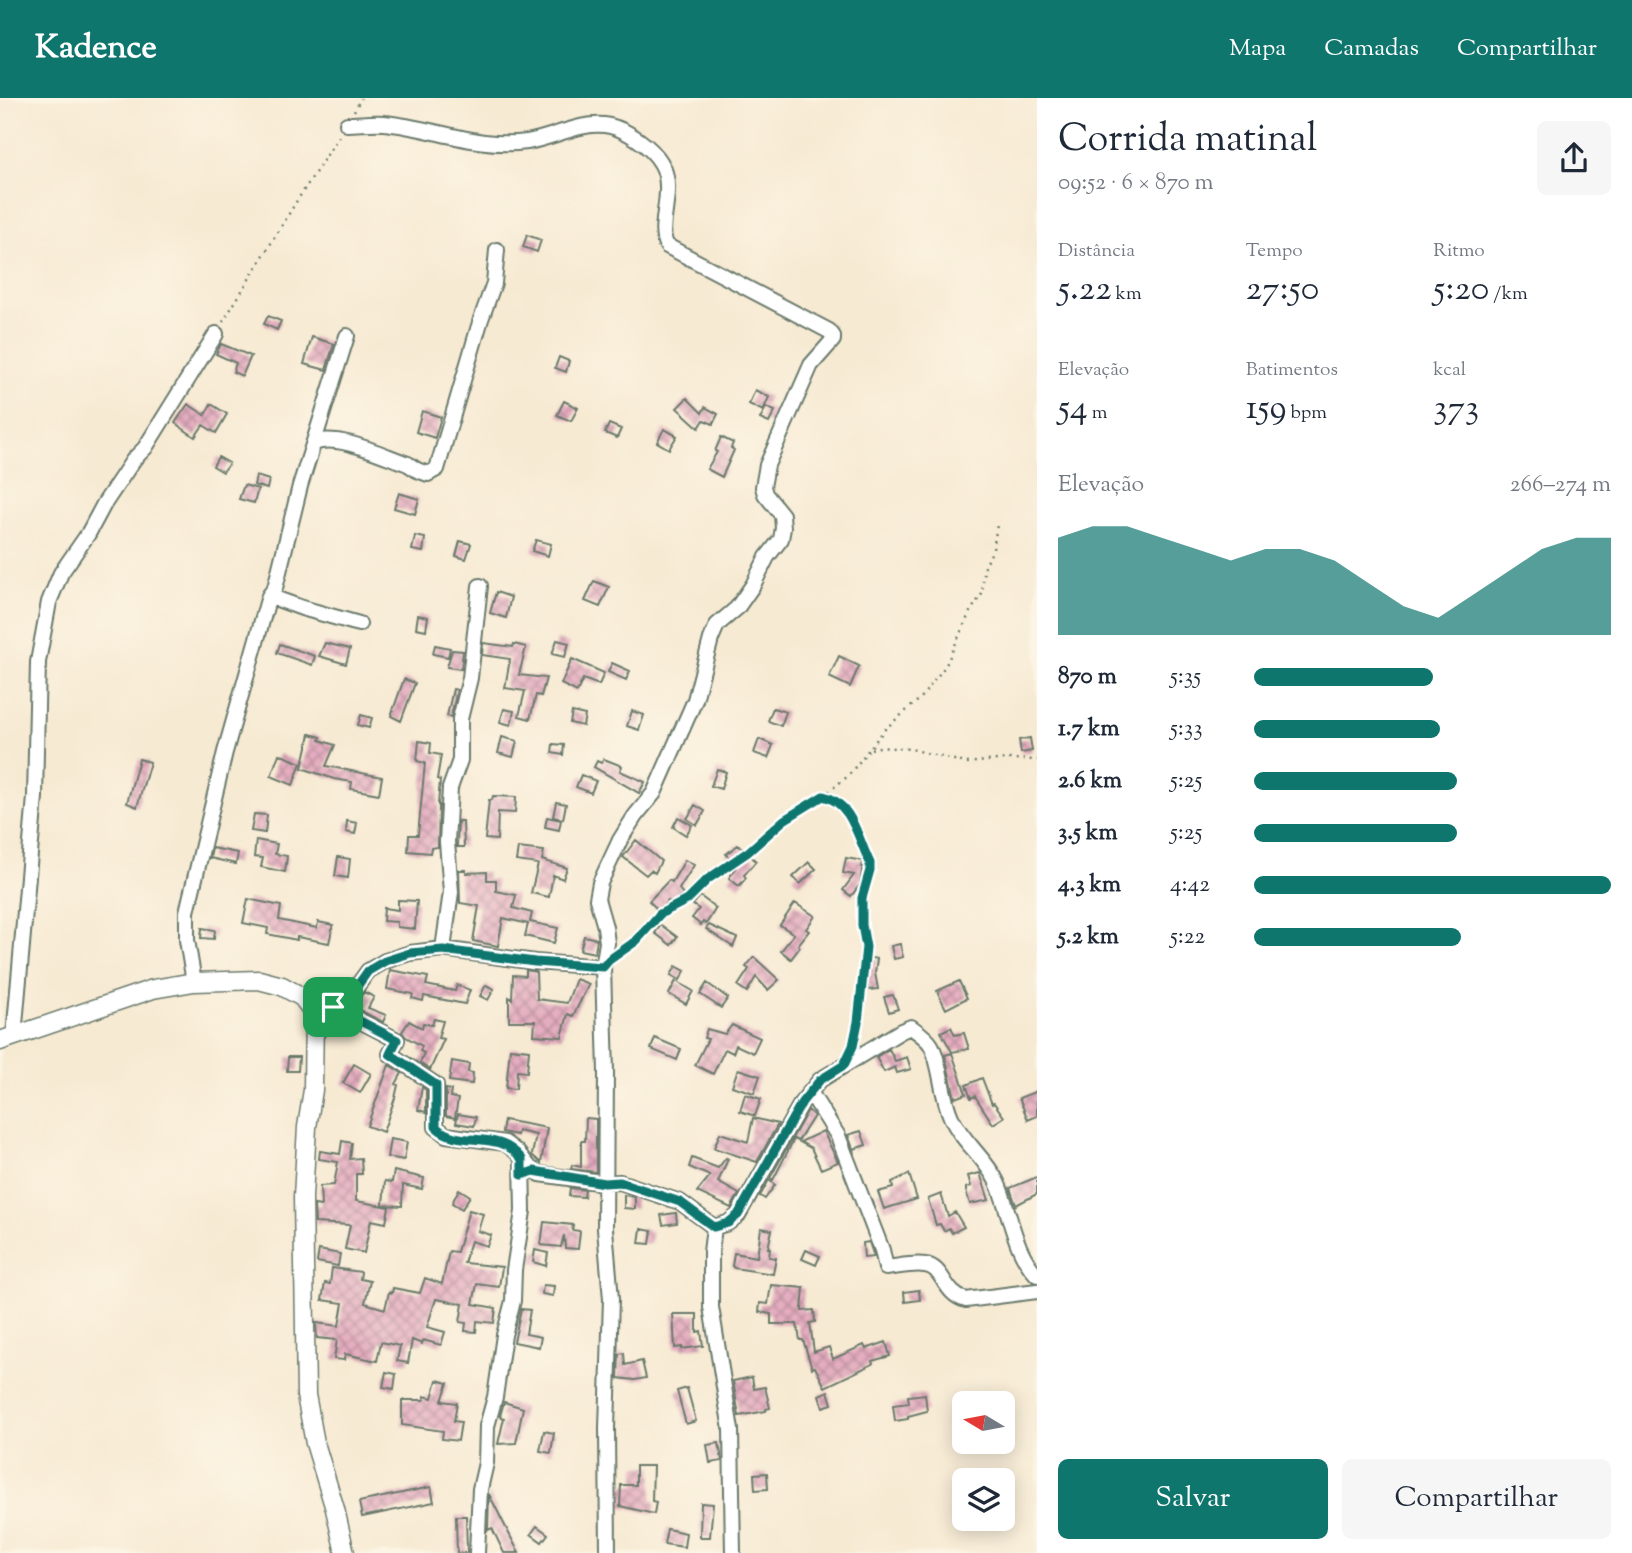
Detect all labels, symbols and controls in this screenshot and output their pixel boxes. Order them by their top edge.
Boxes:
text: Kadence [35,25,157,73]
text: Mapa [1229,32,1286,66]
text: Camadas [1324,32,1419,66]
text: Compartilhar [1457,32,1597,66]
text: Corrida matinal [1058,114,1317,168]
button: share [1537,121,1611,195]
text: 09:52 · 6 × 870 m [1058,167,1214,200]
text: Distância [1058,238,1135,265]
text: Tempo [1246,238,1303,265]
text: Ritmo [1433,238,1485,265]
text: 5.22 [1058,265,1112,316]
text: 27:50 [1246,265,1319,316]
text: 5:20 [1433,265,1489,316]
text: km [1112,281,1142,308]
text: /km [1489,281,1528,308]
text: Elevação [1058,357,1129,384]
text: Batimentos [1246,357,1338,384]
text: kcal [1433,357,1466,384]
text: 54 [1058,384,1088,435]
text: 159 [1246,384,1287,435]
text: 373 [1433,384,1479,435]
text: m [1088,400,1107,427]
text: bpm [1287,400,1327,427]
text: Elevação [1058,469,1144,502]
text: 266–274 m [1510,469,1611,502]
text: 870 m [1058,661,1117,694]
text: 5:35 [1170,661,1201,694]
text: 1.7 km [1058,713,1120,746]
text: 5:33 [1170,713,1202,746]
text: 2.6 km [1058,765,1122,798]
text: 5:25 [1170,765,1202,798]
text: 3.5 km [1058,817,1117,850]
text: 5:25 [1170,817,1202,850]
text: 4.3 km [1058,869,1121,902]
text: 4:42 [1170,869,1210,902]
text: 5.2 km [1058,921,1119,954]
text: 5:22 [1170,921,1205,954]
pin [303,977,363,1037]
icon: arrive [314,988,352,1026]
north arrow [952,1391,1015,1454]
map controls [952,1391,1015,1531]
button: Salvar [1058,1459,1328,1539]
button: Compartilhar [1342,1459,1611,1539]
button: layers [952,1468,1015,1531]

